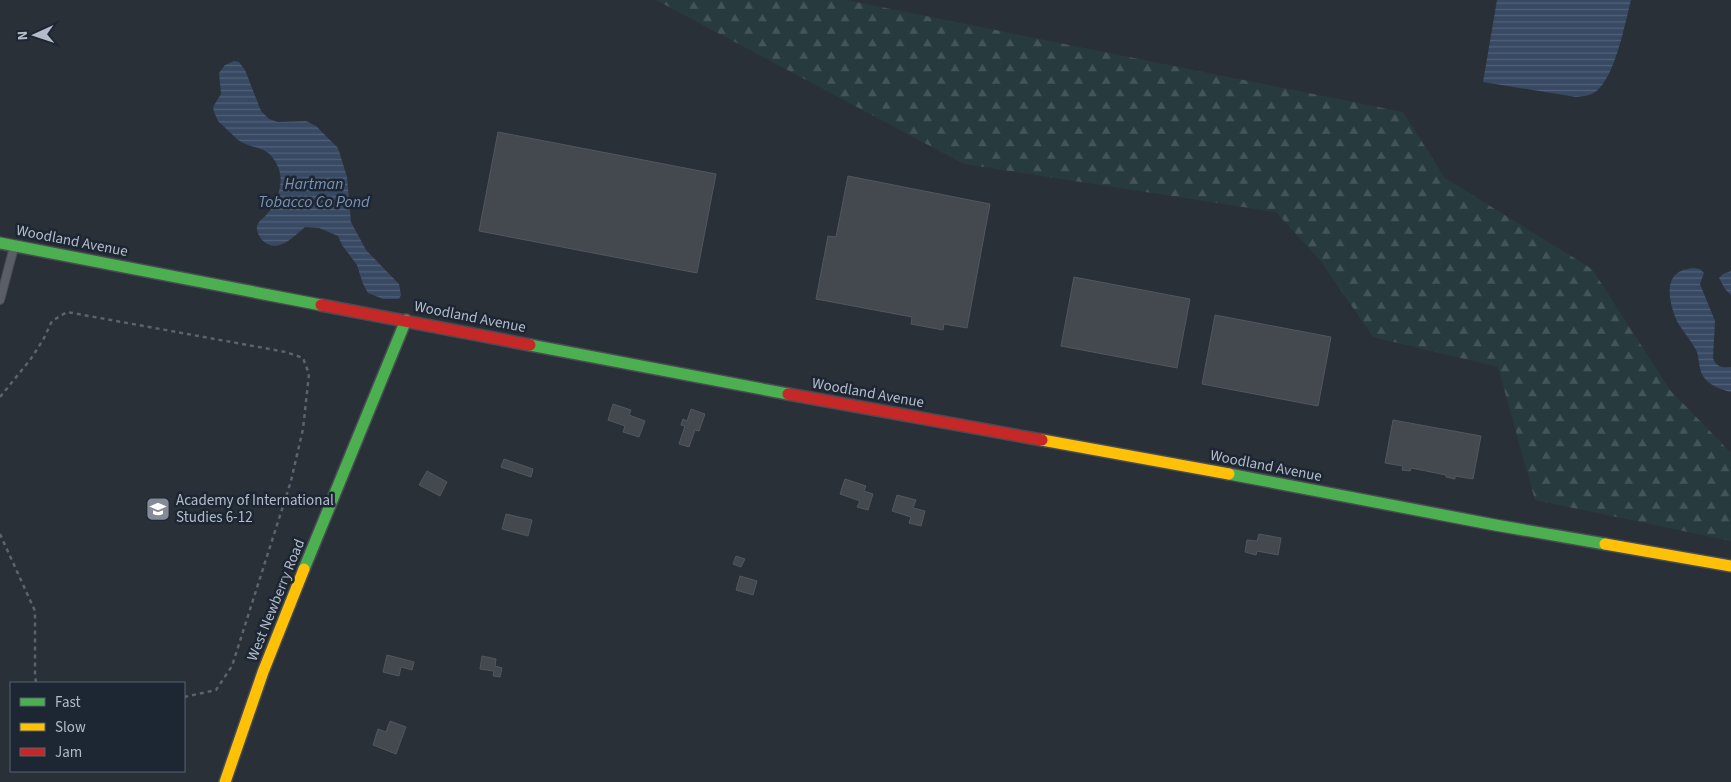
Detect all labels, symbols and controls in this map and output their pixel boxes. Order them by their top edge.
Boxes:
north arrow [10,10,60,60]
text: N [13,30,33,41]
water label: Hartman Tobacco Co Pond [258,173,370,213]
street label: Woodland Avenue [14,220,130,262]
street label: Woodland Avenue [412,296,528,338]
street label: Woodland Avenue [810,373,926,413]
street label: Woodland Avenue [1208,445,1324,487]
place label: Academy of International Studies 6-12 [176,490,334,528]
school or university icon: Academy of International Studies 6-12 [145,496,171,522]
street label: West Newberry Road [242,536,310,664]
legend [10,682,185,772]
text: Fast [55,692,81,713]
text: Slow [55,717,86,738]
text: Jam [55,742,82,763]

